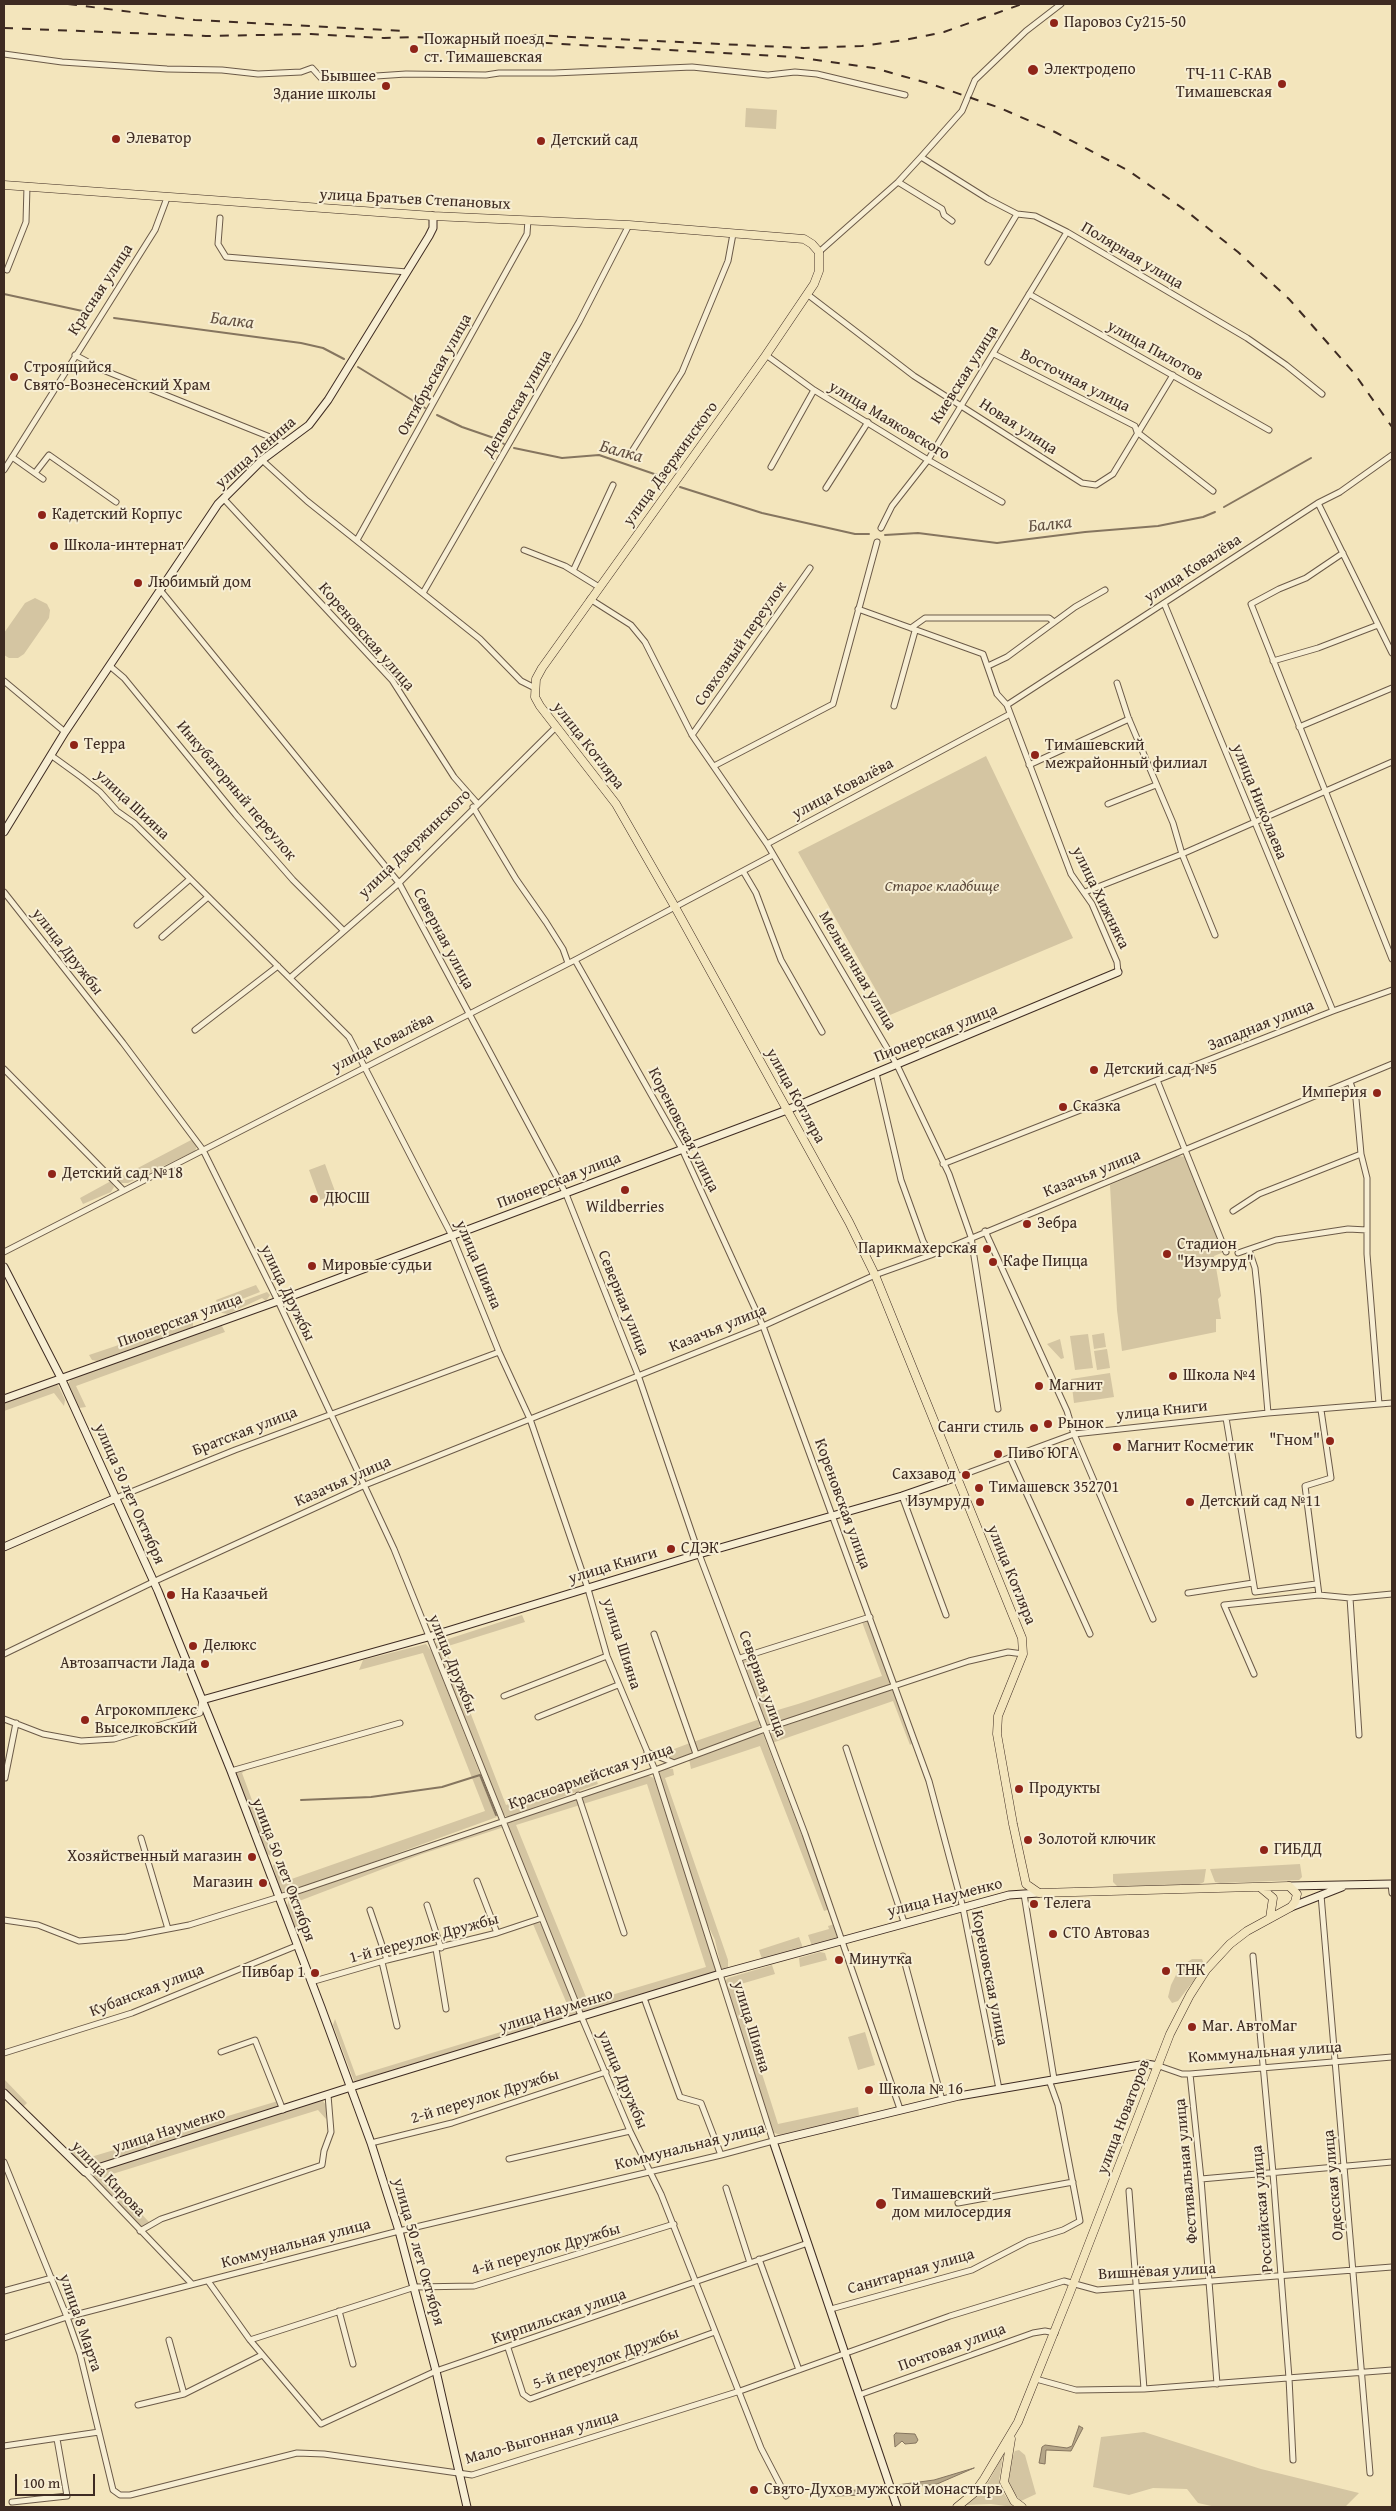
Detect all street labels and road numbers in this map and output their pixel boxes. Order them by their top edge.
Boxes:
street label: улица Братьев Степановых [319,185,511,215]
street label: Полярная улица [1077,218,1187,294]
street label: Красная улица [64,241,138,339]
street label: Октябрьская улица [394,311,476,439]
street label: улица Пилотов [1103,317,1207,385]
street label: Киевская улица [927,322,1003,428]
street label: Восточная улица [1017,345,1133,417]
street label: Деповская улица [480,347,556,461]
street label: улица Маяковского [825,377,953,465]
street label: Новая улица [975,395,1061,459]
street label: улица Дзержинского [619,398,723,530]
street label: улица Ленина [212,413,300,493]
street label: улица Ковалёва [1141,530,1245,608]
street label: Совхозный переулок [691,578,791,710]
street label: Кореновская улица [314,579,418,695]
street label: улица Котляра [548,698,628,794]
street label: Инкубаторный переулок [172,717,300,865]
street label: улица Николаева [1227,742,1291,862]
street label: улица Ковалёва [789,754,897,824]
street label: улица Шияна [91,766,173,844]
street label: улица Дзержинского [355,785,475,903]
street label: улица Хижняка [1067,844,1133,952]
street label: Северная улица [408,885,478,993]
street label: улица Дружбы [27,905,107,999]
street label: Мельничная улица [814,908,900,1034]
street label: Западная улица [1205,996,1317,1056]
street label: Пионерская улица [872,1001,1000,1067]
street label: улица Ковалёва [329,1009,437,1077]
street label: улица Котляра [761,1045,829,1147]
street label: Кореновская улица [643,1064,723,1196]
street label: Казачья улица [1041,1146,1143,1202]
street label: Пионерская улица [494,1149,624,1213]
street label: улица Шияна [451,1218,505,1312]
street label: улица Дружбы [255,1242,319,1344]
street label: Северная улица [593,1248,653,1358]
street label: Пионерская улица [115,1290,245,1352]
street label: Казачья улица [667,1301,769,1357]
street label: улица Книги [1115,1397,1209,1425]
street label: Братская улица [190,1403,300,1461]
street label: улица 50 лет Октября [89,1421,169,1567]
street label: Кореновская улица [810,1436,874,1572]
street label: Казачья улица [292,1452,394,1512]
street label: улица Котляра [982,1522,1040,1628]
street label: улица Книги [566,1543,660,1589]
street label: улица Шияна [597,1596,645,1692]
street label: улица Дружбы [423,1612,481,1716]
street label: Северная улица [734,1628,790,1740]
street label: Красноармейская улица [506,1740,676,1814]
street label: улица 50 лет Октября [247,1796,319,1944]
street label: улица Науменко [885,1874,1005,1922]
street label: Кореновская улица [966,1909,1012,2047]
street label: 1-й переулок Дружбы [347,1910,501,1968]
street label: Кубанская улица [87,1960,207,2022]
street label: улица Шияна [728,1979,774,2075]
street label: улица Науменко [497,1985,615,2037]
street label: улица Дружбы [593,2028,651,2132]
street label: Коммунальная улица [1188,2038,1342,2068]
street label: улица Новаторов [1093,2057,1155,2177]
street label: 2-й переулок Дружбы [409,2065,561,2129]
street label: Фестивальная улица [1171,2098,1203,2244]
street label: улица Науменко [110,2104,228,2158]
street label: Коммунальная улица [613,2119,767,2175]
street label: Одесская улица [1320,2129,1348,2241]
street label: улица Кирова [67,2137,149,2221]
street label: Российская улица [1248,2144,1278,2274]
street label: улица 50 лет Октября [388,2176,448,2328]
street label: Коммунальная улица [219,2215,373,2273]
street label: 4-й переулок Дружбы [469,2220,623,2280]
street label: Санитарная улица [845,2245,977,2299]
street label: Вишнёвая улица [1098,2259,1216,2285]
street label: улица 8 Марта [54,2272,106,2374]
street label: Кирпильская улица [489,2285,629,2349]
street label: Почтовая улица [896,2320,1008,2376]
street label: 5-й переулок Дружбы [530,2324,682,2394]
street label: Мало-Выгонная улица [463,2407,621,2469]

